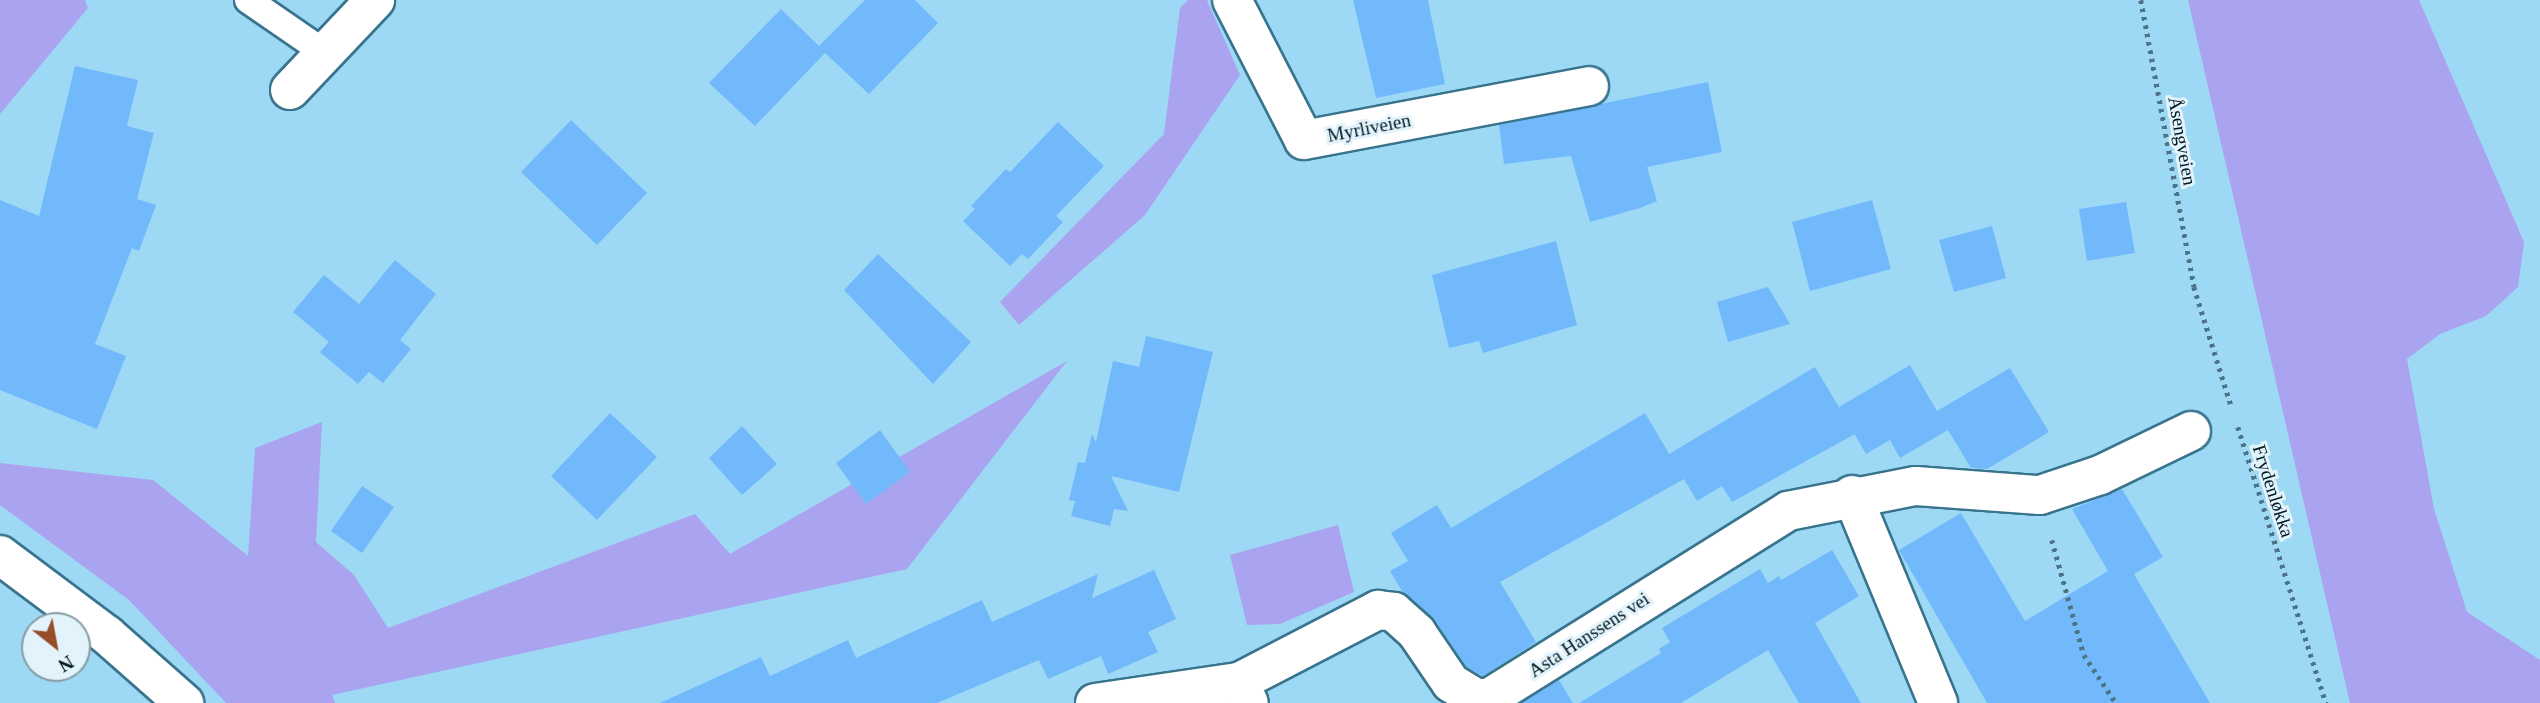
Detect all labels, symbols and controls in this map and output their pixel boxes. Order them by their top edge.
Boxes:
street label: Åsengveien [2163,95,2201,187]
street label: Myrliveien [1325,109,1413,147]
street label: Frydenløkka [2247,442,2299,540]
street label: Asta Hanssens vei [1524,588,1654,682]
north arrow [21,612,91,682]
text: N [55,651,77,676]

